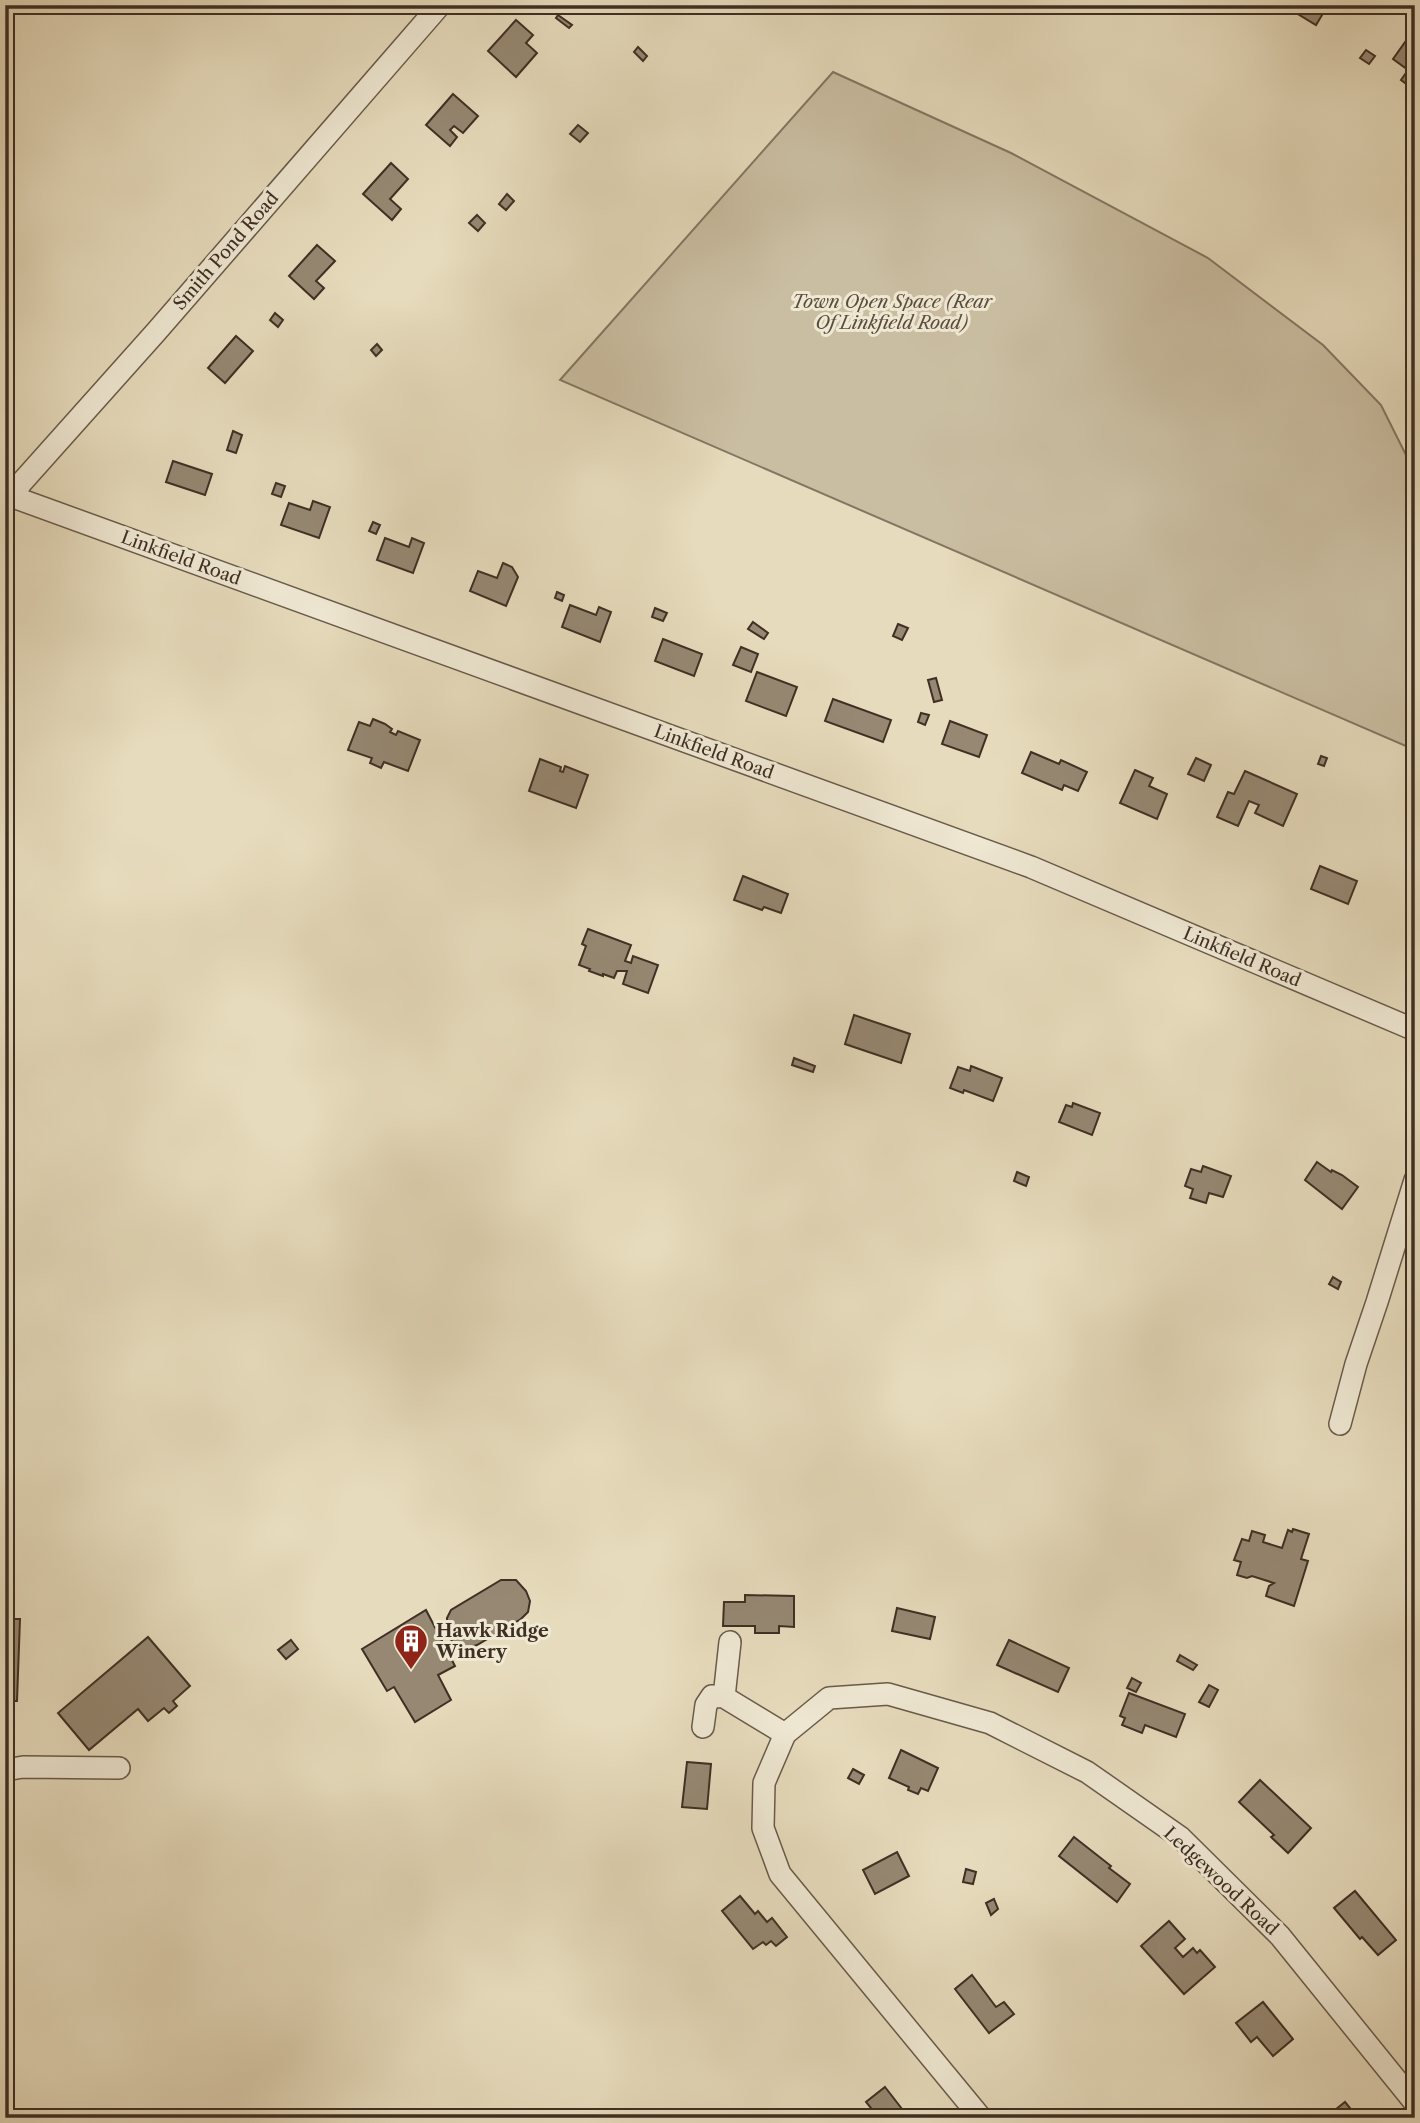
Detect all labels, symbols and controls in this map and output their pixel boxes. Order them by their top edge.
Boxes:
street label: Smith Pond Road [169,187,283,315]
park label: Town Open Space (Rear Of Linkfield Road) [792,291,994,334]
street label: Linkfield Road [118,526,244,590]
street label: Linkfield Road [651,720,777,784]
street label: Linkfield Road [1180,922,1304,992]
place label: Hawk Ridge Winery [435,1620,549,1663]
building icon: Hawk Ridge Winery [392,1622,430,1671]
street label: Ledgewood Road [1159,1822,1283,1940]

